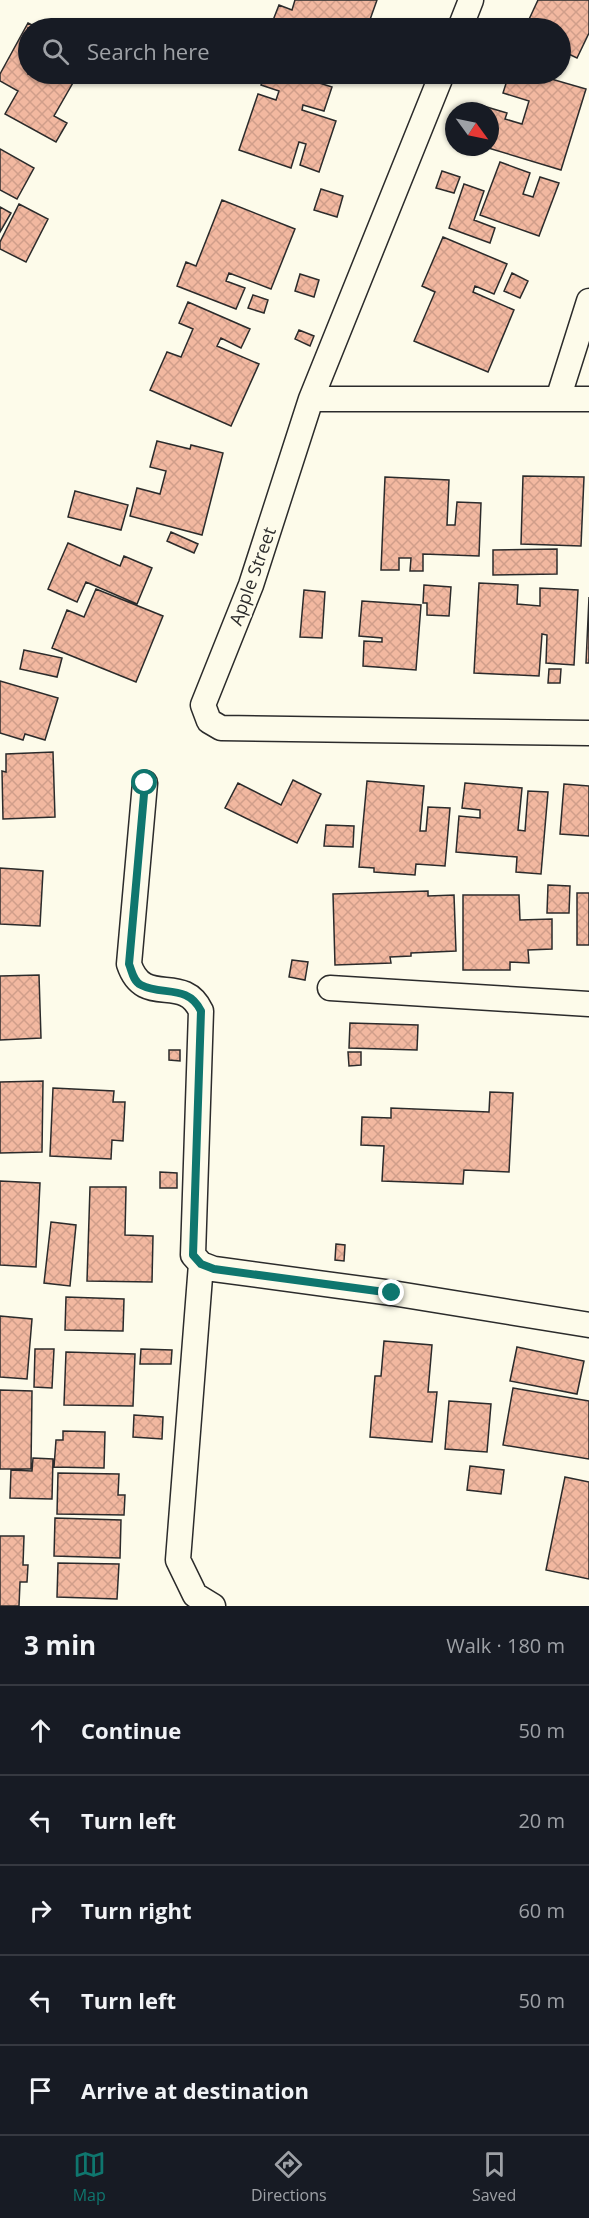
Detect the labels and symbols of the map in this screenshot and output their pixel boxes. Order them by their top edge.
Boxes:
north arrow [445,102,499,156]
street label: Apple Street [223,523,281,629]
route start [131,769,157,795]
route end [378,1279,404,1305]

